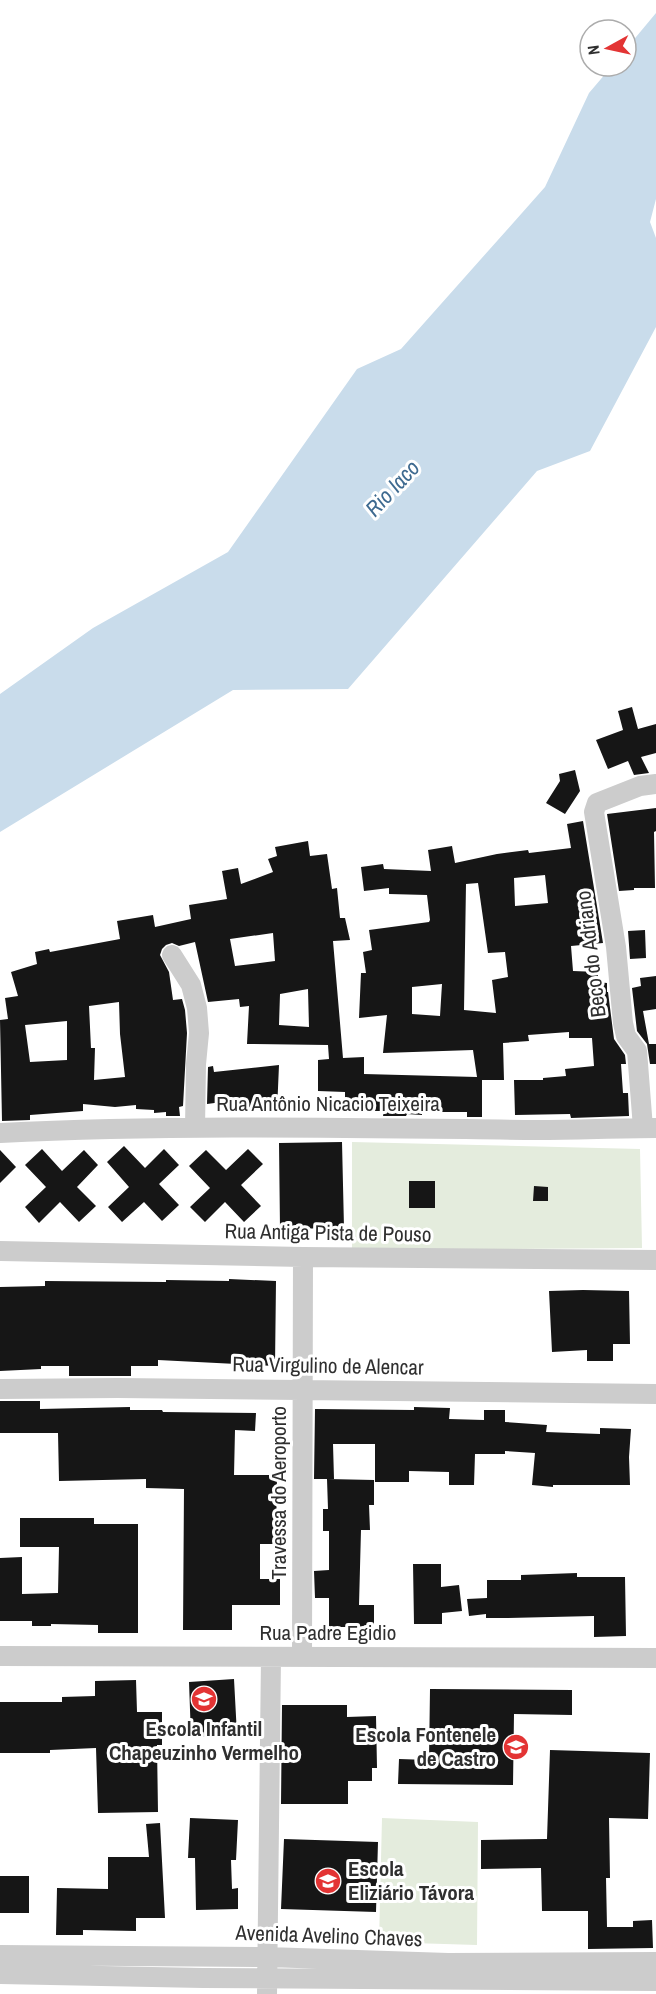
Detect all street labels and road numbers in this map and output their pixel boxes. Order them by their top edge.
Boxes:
street label: Beco do Adriano [568,889,613,1019]
street label: Rua Antônio Nicacio Teixeira [216,1089,440,1118]
street label: Rua Antiga Pista de Pouso [224,1216,432,1249]
street label: Rua Virgulino de Alencar [232,1349,424,1382]
street label: Travessa do Aeroporto [264,1406,293,1580]
street label: Rua Padre Egidio [260,1618,396,1647]
street label: Avenida Avelino Chaves [234,1918,423,1953]

